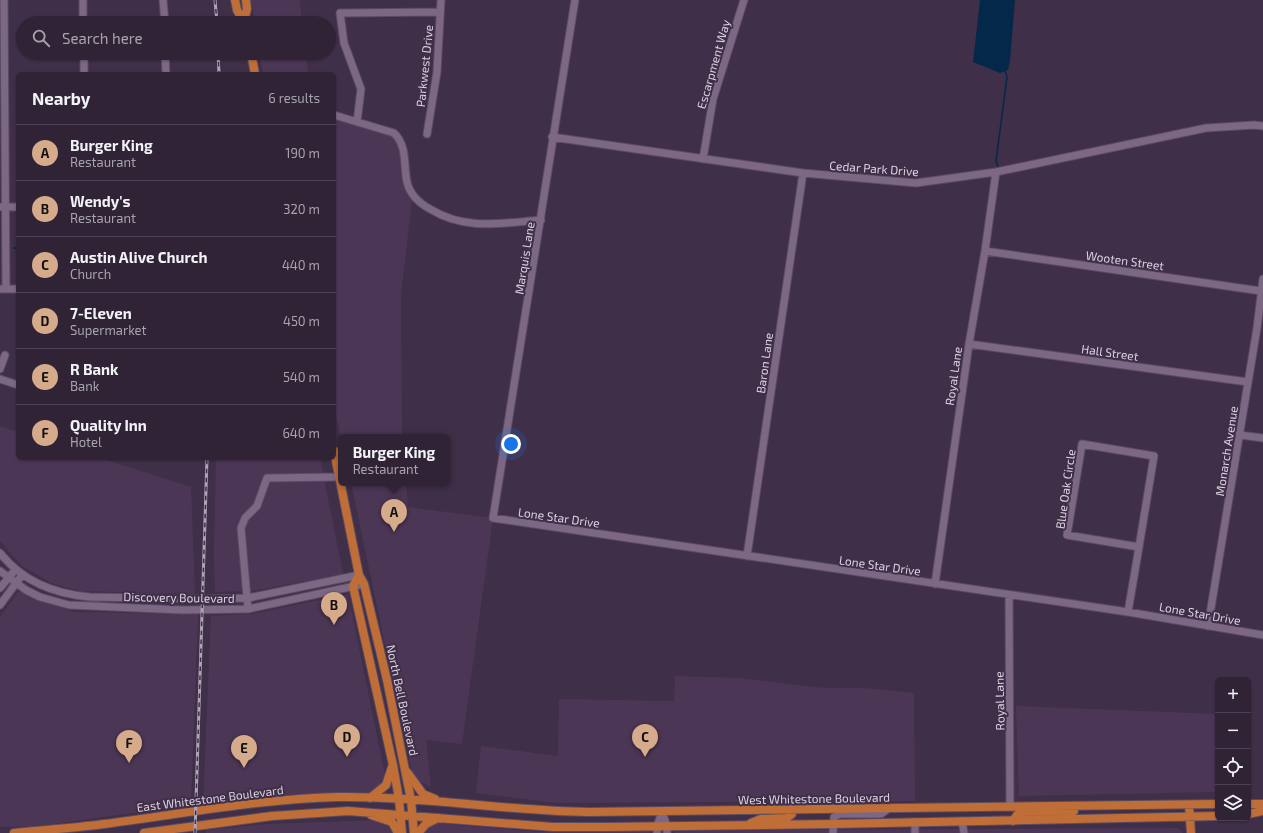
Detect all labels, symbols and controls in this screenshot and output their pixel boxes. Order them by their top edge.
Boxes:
search box [16,16,336,60]
street label: Escarpment Way [694,17,733,110]
street label: Parkwest Drive [413,24,435,108]
icon: search [30,27,52,49]
text: Search here [62,29,143,47]
text: Nearby [32,88,90,108]
text: 6 results [268,90,320,106]
text: Burger King [70,136,153,154]
text: A [41,145,49,161]
text: 190 m [285,145,320,161]
text: Restaurant [70,154,136,170]
street label: Cedar Park Drive [829,158,919,178]
text: Wendy's [70,192,130,210]
text: B [41,201,49,217]
text: 320 m [283,201,320,217]
text: Restaurant [70,210,136,226]
street label: Marquis Lane [511,221,537,295]
text: Austin Alive Church [70,248,207,266]
street label: Wooten Street [1085,248,1165,272]
text: C [41,257,49,273]
text: 440 m [282,257,320,273]
text: Church [70,266,111,282]
text: 7-Eleven [70,304,132,322]
text: D [41,313,49,329]
text: 450 m [283,313,320,329]
text: Supermarket [70,322,147,338]
street label: Baron Lane [753,332,775,394]
street label: Hall Street [1081,341,1140,363]
street label: Royal Lane [942,346,964,406]
text: R Bank [70,360,119,378]
text: E [41,369,49,385]
text: 540 m [283,369,320,385]
text: Bank [70,378,99,394]
street label: Monarch Avenue [1212,405,1240,497]
text: Quality Inn [70,416,147,434]
text: F [41,425,49,441]
text: 640 m [282,425,320,441]
text: Hotel [70,434,102,450]
popup [338,434,450,486]
your location [501,434,521,454]
text: Burger King [353,443,435,461]
street label: Blue Oak Circle [1052,448,1078,530]
text: Restaurant [353,461,419,477]
pin: A [381,499,407,532]
street label: Lone Star Drive [517,504,601,530]
street label: Lone Star Drive [838,552,922,578]
street label: Discovery Boulevard [123,589,235,605]
pin: B [321,592,347,625]
street label: Lone Star Drive [1158,599,1242,627]
street label: North Bell Boulevard [384,643,422,757]
street label: Royal Lane [991,671,1007,731]
map controls [1215,677,1251,821]
button: + [1215,677,1251,713]
button: − [1215,713,1251,749]
pin: D [334,724,360,757]
pin: C [632,724,658,757]
pin: F [116,730,142,763]
pin: E [231,735,257,768]
button: locate [1215,749,1251,785]
street label: East Whitestone Boulevard [136,782,284,814]
button: layers [1215,785,1251,821]
street label: West Whitestone Boulevard [738,790,890,806]

